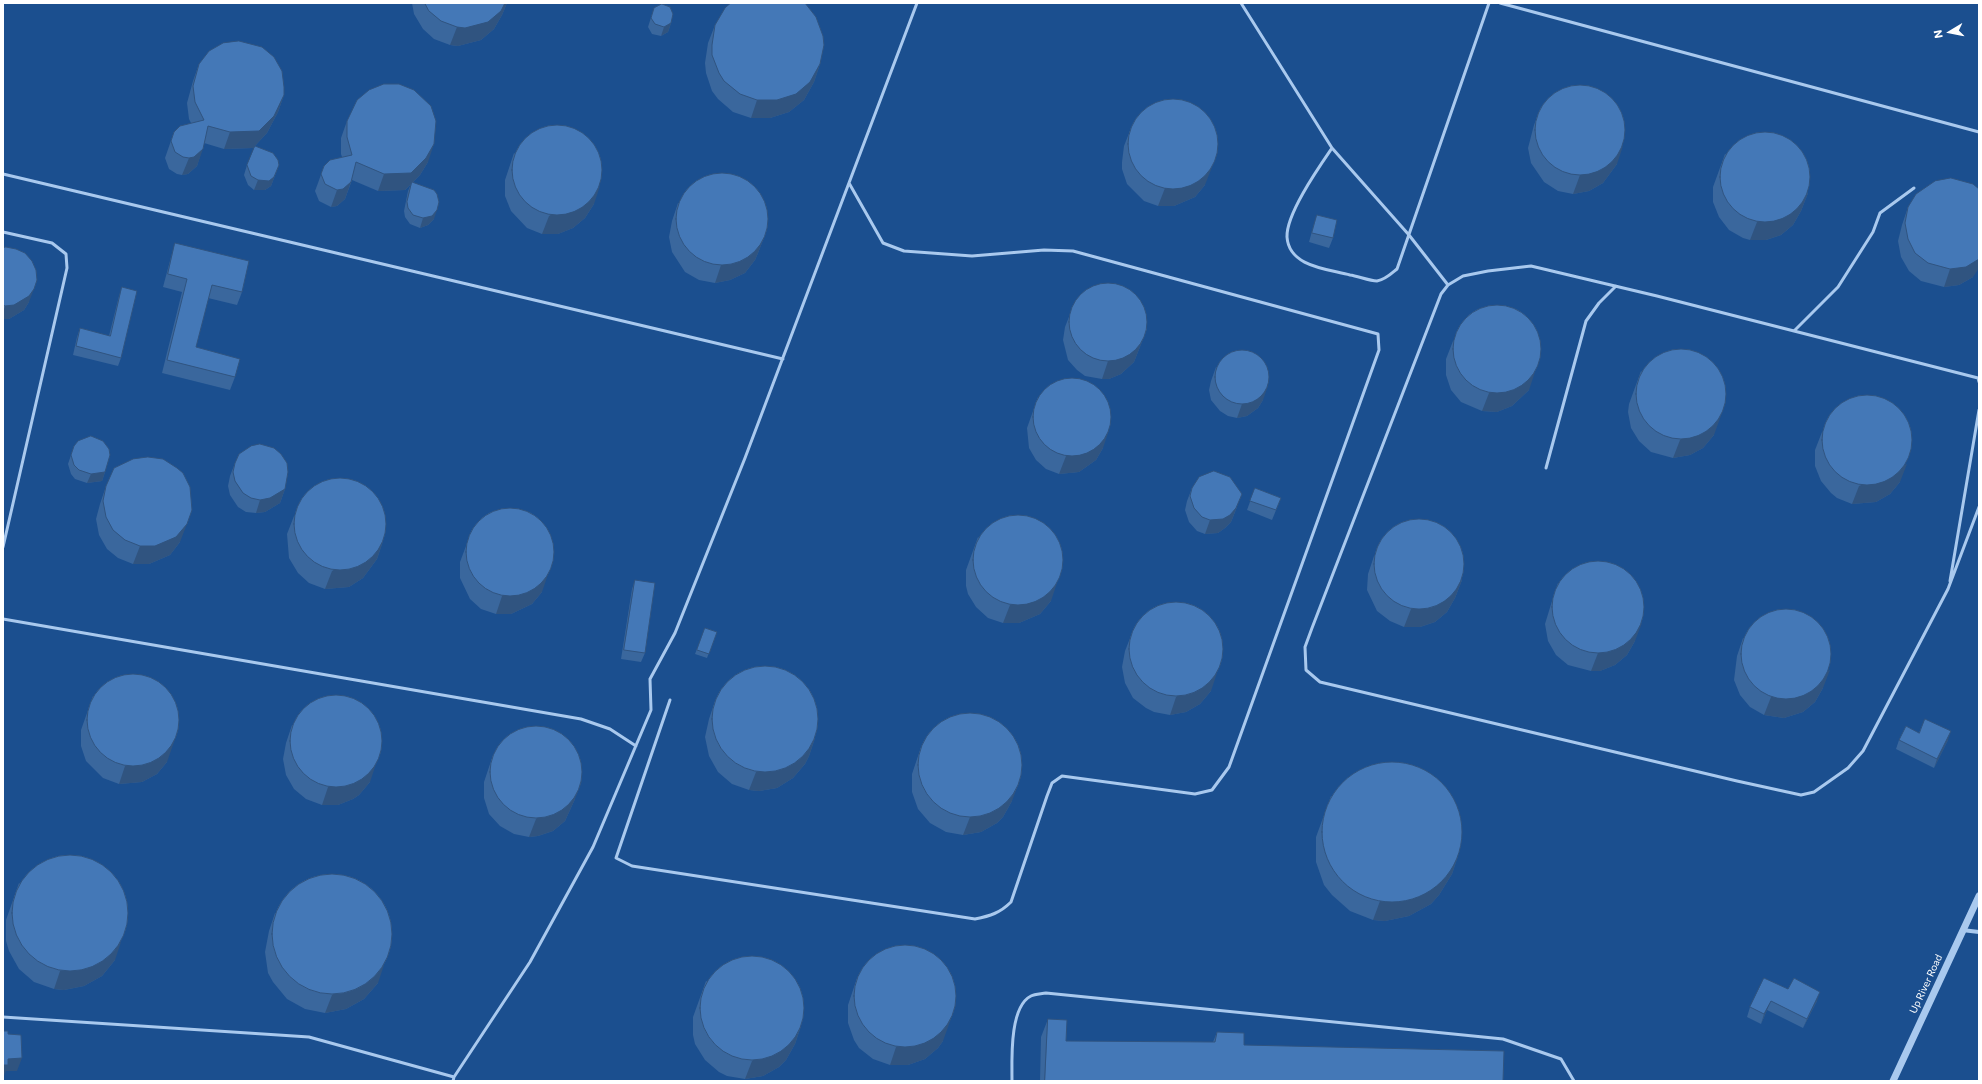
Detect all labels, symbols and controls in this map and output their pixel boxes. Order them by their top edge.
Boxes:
north arrow [1930,12,1970,52]
text: N [1931,29,1945,39]
street label: Up River Road [1907,953,1945,1015]

